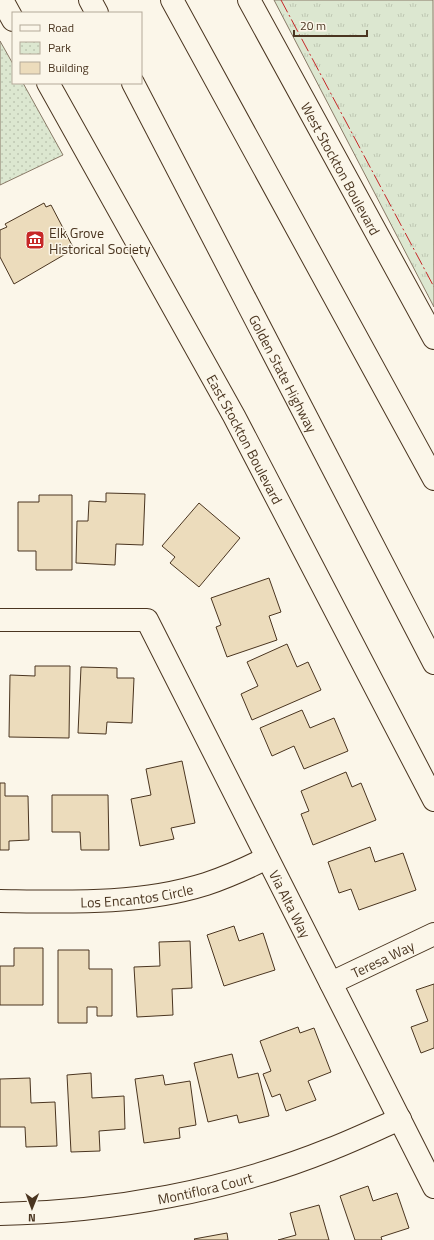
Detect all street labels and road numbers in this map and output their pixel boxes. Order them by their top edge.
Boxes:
street label: West Stockton Boulevard [296,98,386,239]
street label: Golden State Highway [244,311,323,436]
street label: East Stockton Boulevard [202,370,288,508]
street label: Via Alta Way [265,866,317,942]
street label: Los Encantos Circle [80,878,195,912]
street label: Teresa Way [347,934,418,982]
street label: Montiflora Court [156,1166,255,1209]

